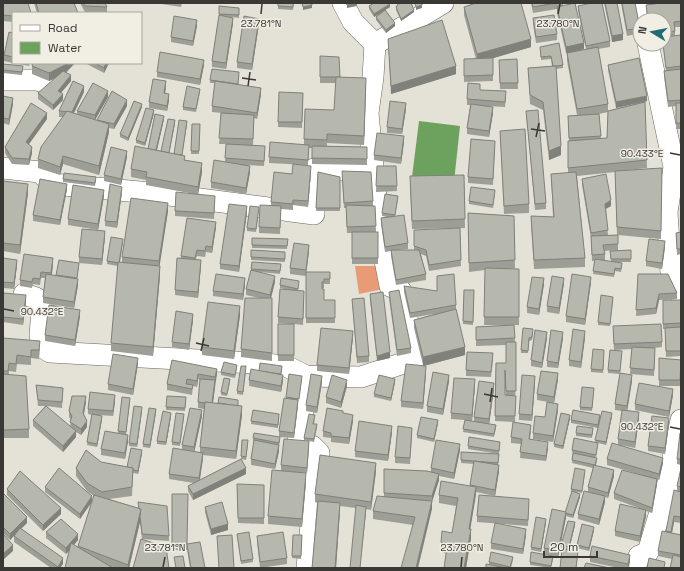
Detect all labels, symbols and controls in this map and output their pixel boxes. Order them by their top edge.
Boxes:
legend [12,12,142,64]
north arrow [632,12,672,52]
text: 23.781°N [241,17,281,30]
text: 23.780°N [537,17,579,30]
text: Road [48,20,77,36]
text: N [635,25,650,35]
text: Water [48,40,82,56]
text: 90.433°E [621,147,664,160]
text: 90.432°E [21,305,64,318]
text: 90.432°E [621,420,664,433]
scale bar [544,533,597,559]
text: 20 m [550,539,578,555]
text: 23.781°N [145,541,185,554]
text: 23.780°N [441,541,483,554]

